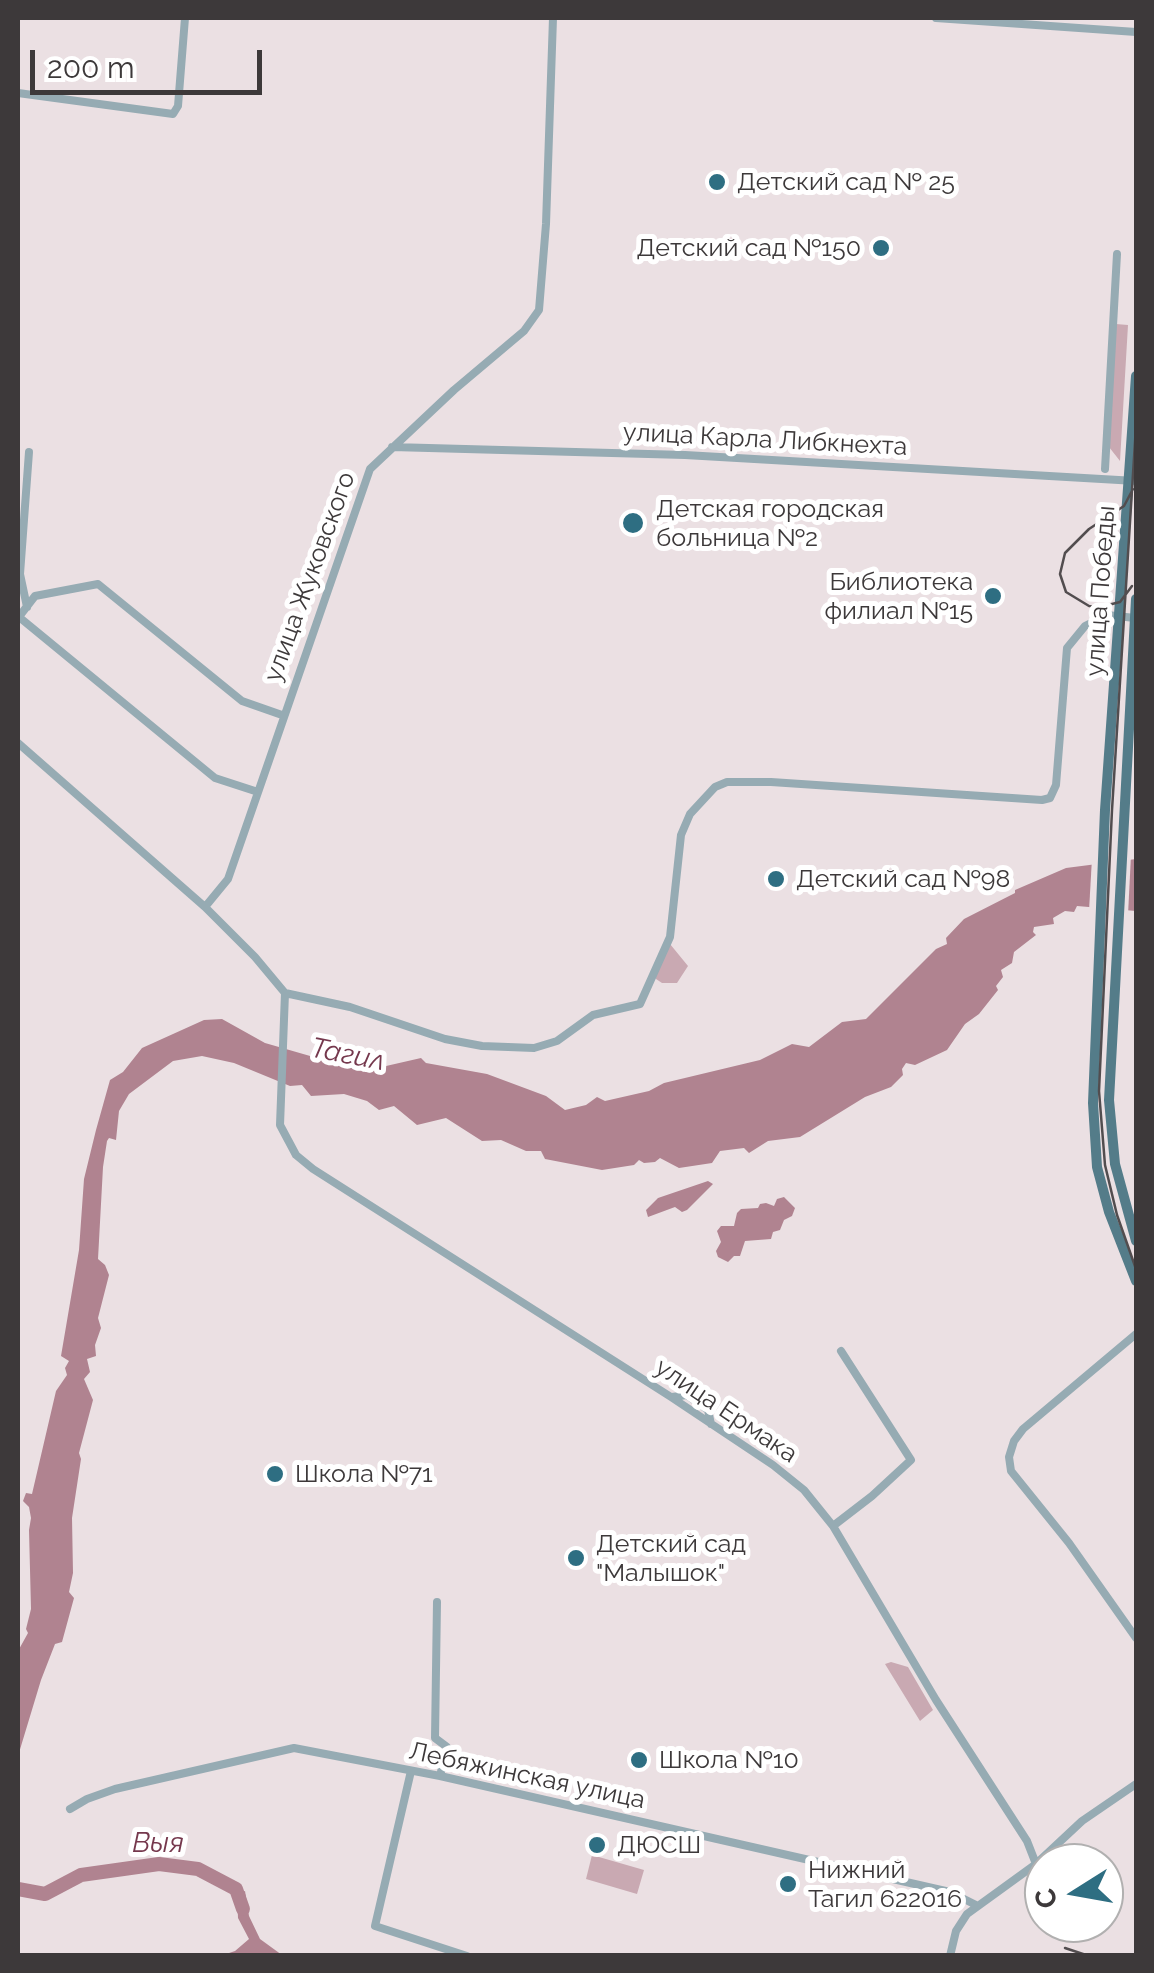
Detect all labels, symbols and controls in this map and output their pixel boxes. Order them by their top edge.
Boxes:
scale bar [35,30,268,92]
text: 200 m [47,50,135,85]
place label: Детский сад № 25 [737,167,955,197]
marker: Детский сад № 25 [706,171,728,193]
place label: Детский сад №150 [637,233,861,263]
marker: Детский сад №150 [870,237,892,259]
street label: улица Карла Либкнехта [622,418,908,462]
street label: улица Жуковского [258,468,362,686]
place label: Детская городская больница №2 [656,494,884,553]
street label: улица Победы [1080,505,1122,677]
marker: Детская городская больница №2 [620,510,646,536]
place label: Библиотека филиал №15 [825,567,973,626]
marker: Библиотека филиал №15 [982,585,1004,607]
place label: Детский сад №98 [796,864,1010,894]
marker: Детский сад №98 [765,868,787,890]
water label: Тагил [308,1031,388,1079]
street label: улица Ермака [649,1352,803,1470]
place label: Школа №71 [295,1459,433,1489]
marker: Школа №71 [264,1463,286,1485]
place label: Детский сад "Малышок" [596,1529,746,1588]
marker: Детский сад "Малышок" [565,1547,587,1569]
street label: Лебяжинская улица [406,1736,648,1816]
place label: Школа №10 [659,1745,799,1775]
marker: Школа №10 [628,1749,650,1771]
water label: Выя [132,1827,184,1861]
place label: ДЮСШ [617,1830,701,1860]
marker: ДЮСШ [586,1834,608,1856]
north arrow [1024,1843,1124,1943]
place label: Нижний Тагил 622016 [808,1855,962,1914]
marker: Нижний Тагил 622016 [777,1873,799,1895]
text: С [1028,1886,1064,1911]

